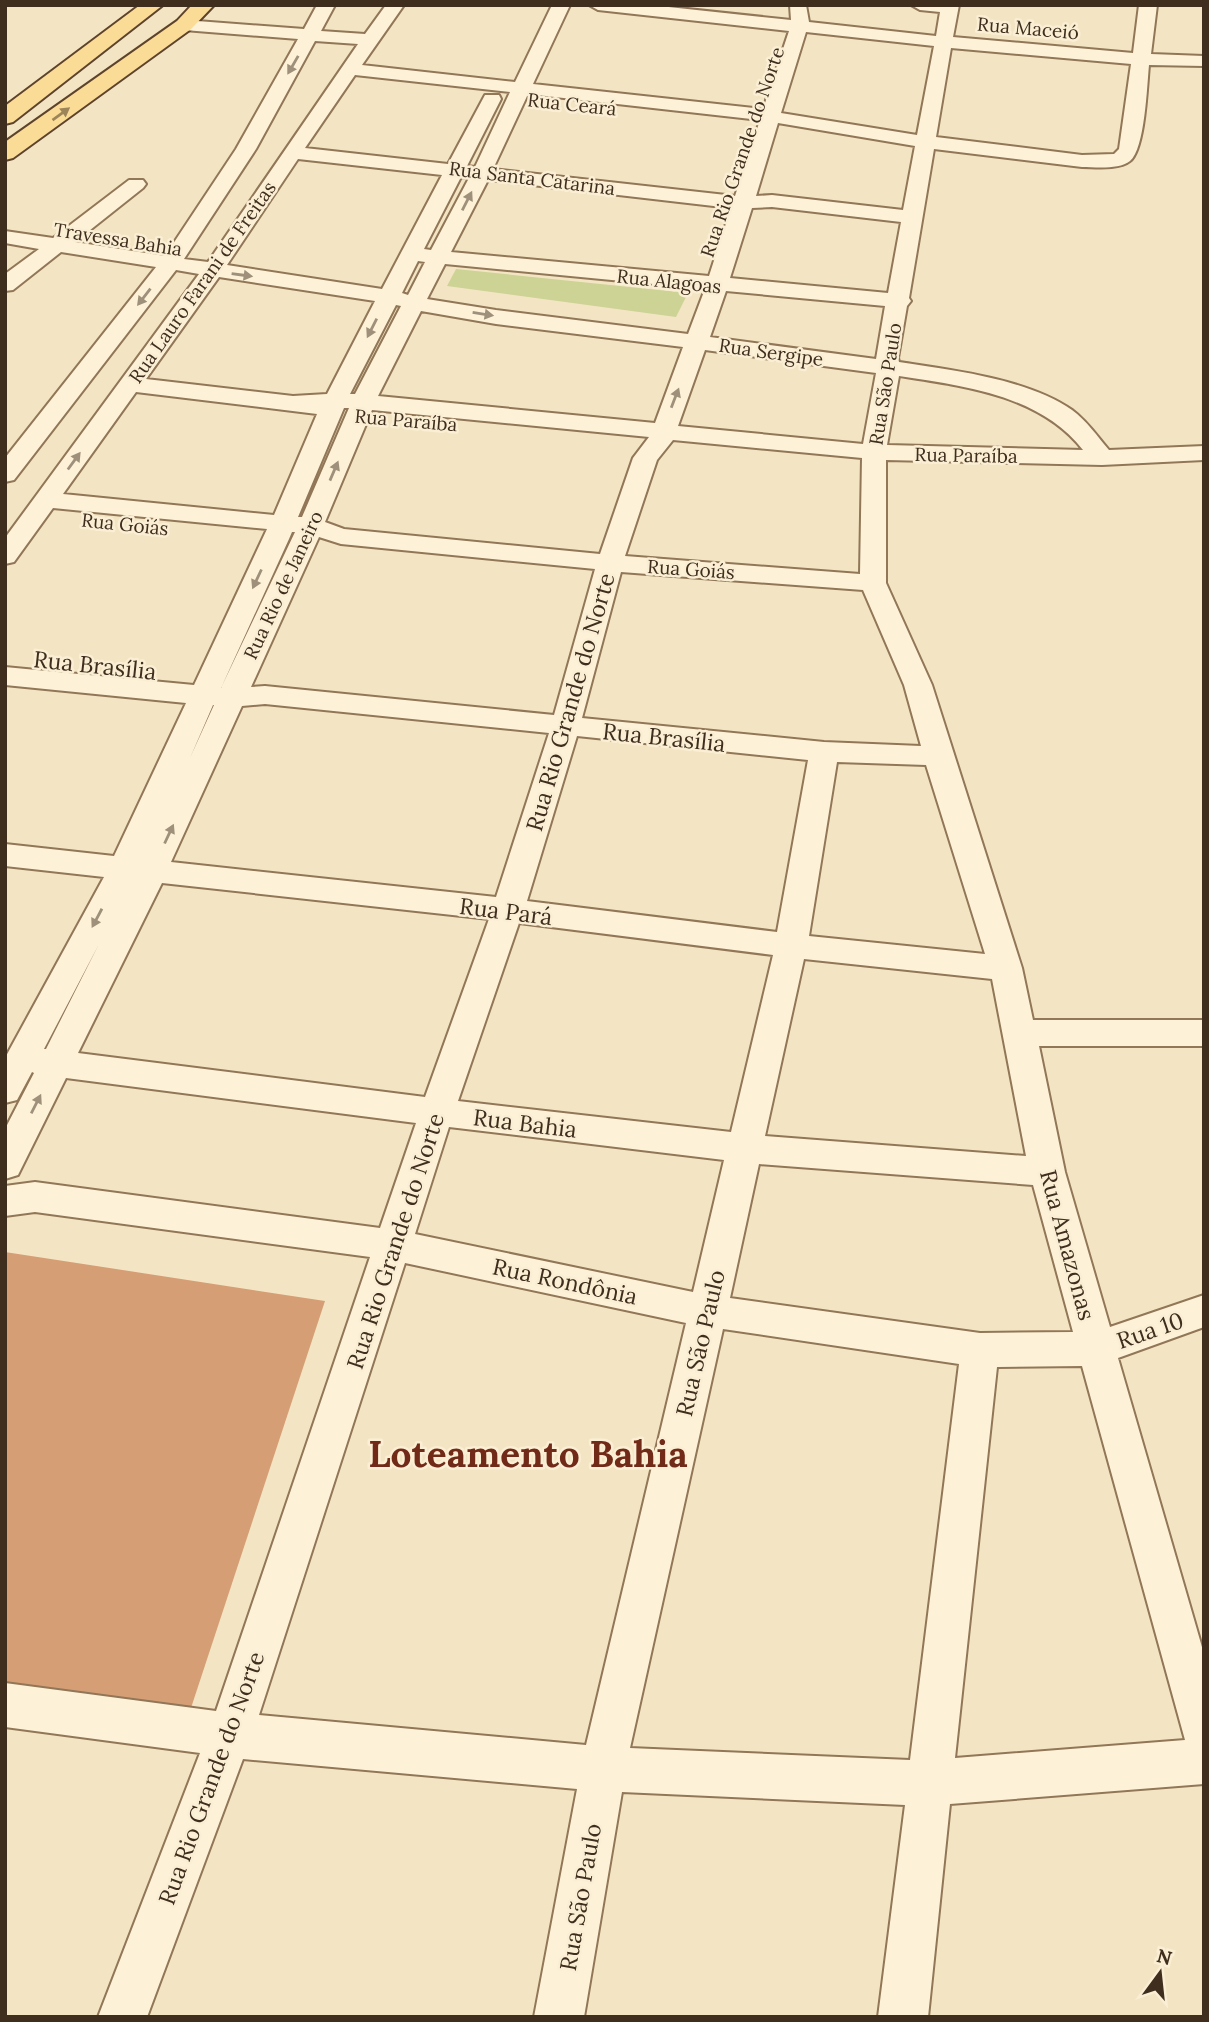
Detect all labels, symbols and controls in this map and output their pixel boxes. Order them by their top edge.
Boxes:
street label: Rua Maceió [976,12,1080,44]
street label: Rua Rio Grande do Norte [695,44,789,260]
one-way arrow [287,56,299,75]
street label: Rua Ceará [526,87,618,121]
one-way arrow [52,107,70,121]
street label: Rua Santa Catarina [448,156,617,200]
street label: Rua Lauro Farani de Freitas [123,176,281,388]
one-way arrow [462,191,473,211]
street label: Travessa Bahia [52,217,184,261]
street label: Rua Alagoas [615,264,723,298]
one-way arrow [231,270,253,281]
one-way arrow [137,289,152,306]
one-way arrow [472,309,494,320]
one-way arrow [367,318,378,338]
street label: Rua São Paulo [863,321,907,447]
street label: Rua Sergipe [717,333,825,371]
one-way arrow [670,387,681,408]
street label: Rua Paraíba [353,404,459,436]
street label: Rua Paraíba [914,442,1018,468]
one-way arrow [67,452,81,470]
one-way arrow [329,460,340,481]
street label: Rua Goiás [80,507,170,541]
street label: Rua Rio de Janeiro [238,507,328,663]
street label: Rua Goiás [646,554,736,584]
one-way arrow [251,569,262,590]
street label: Rua Rio Grande do Norte [519,569,621,835]
street label: Rua Brasília [32,644,158,686]
street label: Rua Brasília [601,716,727,758]
one-way arrow [163,824,174,844]
street label: Rua Pará [458,891,554,931]
one-way arrow [91,908,103,928]
one-way arrow [31,1094,42,1114]
street label: Rua Bahia [471,1102,579,1144]
street label: Rua Rio Grande do Norte [340,1109,450,1373]
street label: Rua Amazonas [1034,1167,1102,1323]
street label: Rua Rondônia [490,1252,640,1311]
street label: Rua São Paulo [669,1267,731,1419]
street label: Rua 10 [1113,1305,1187,1355]
district label: Loteamento Bahia [368,1430,688,1477]
street label: Rua Rio Grande do Norte [152,1647,270,1909]
street label: Rua São Paulo [553,1821,607,1973]
north arrow [1125,1938,1195,2008]
text: N [1154,1943,1175,1970]

